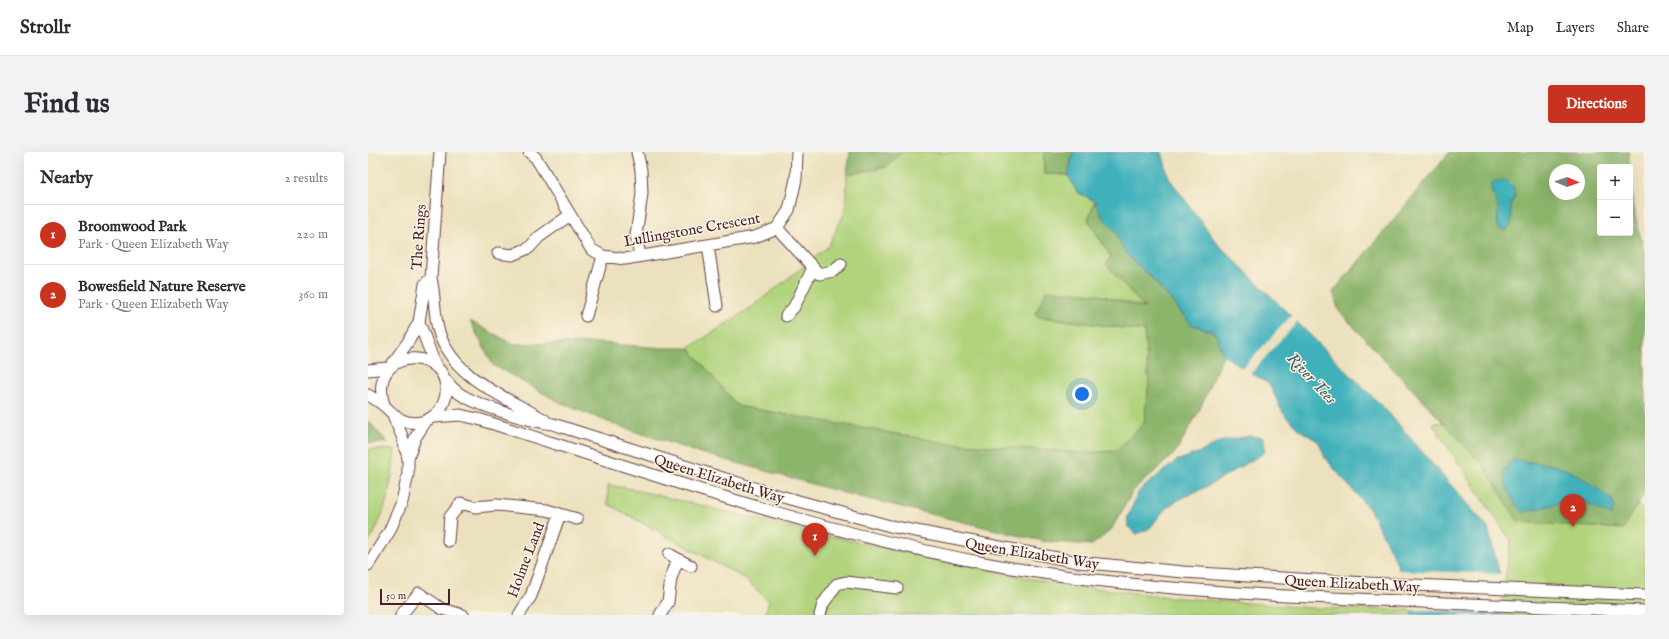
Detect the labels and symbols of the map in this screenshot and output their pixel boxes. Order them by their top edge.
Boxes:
north arrow [1549,164,1585,200]
street label: The Rings [407,203,431,271]
street label: Lullingstone Crescent [622,209,762,251]
water label: River Tees [1282,349,1340,409]
your location [1072,384,1092,404]
street label: Queen Elizabeth Way [651,450,787,508]
pin: 2 [1560,494,1586,527]
street label: Holme Land [503,519,549,601]
pin: 1 [802,523,828,556]
street label: Queen Elizabeth Way [964,534,1101,574]
street label: Queen Elizabeth Way [1284,571,1421,597]
scale bar [380,587,450,606]

